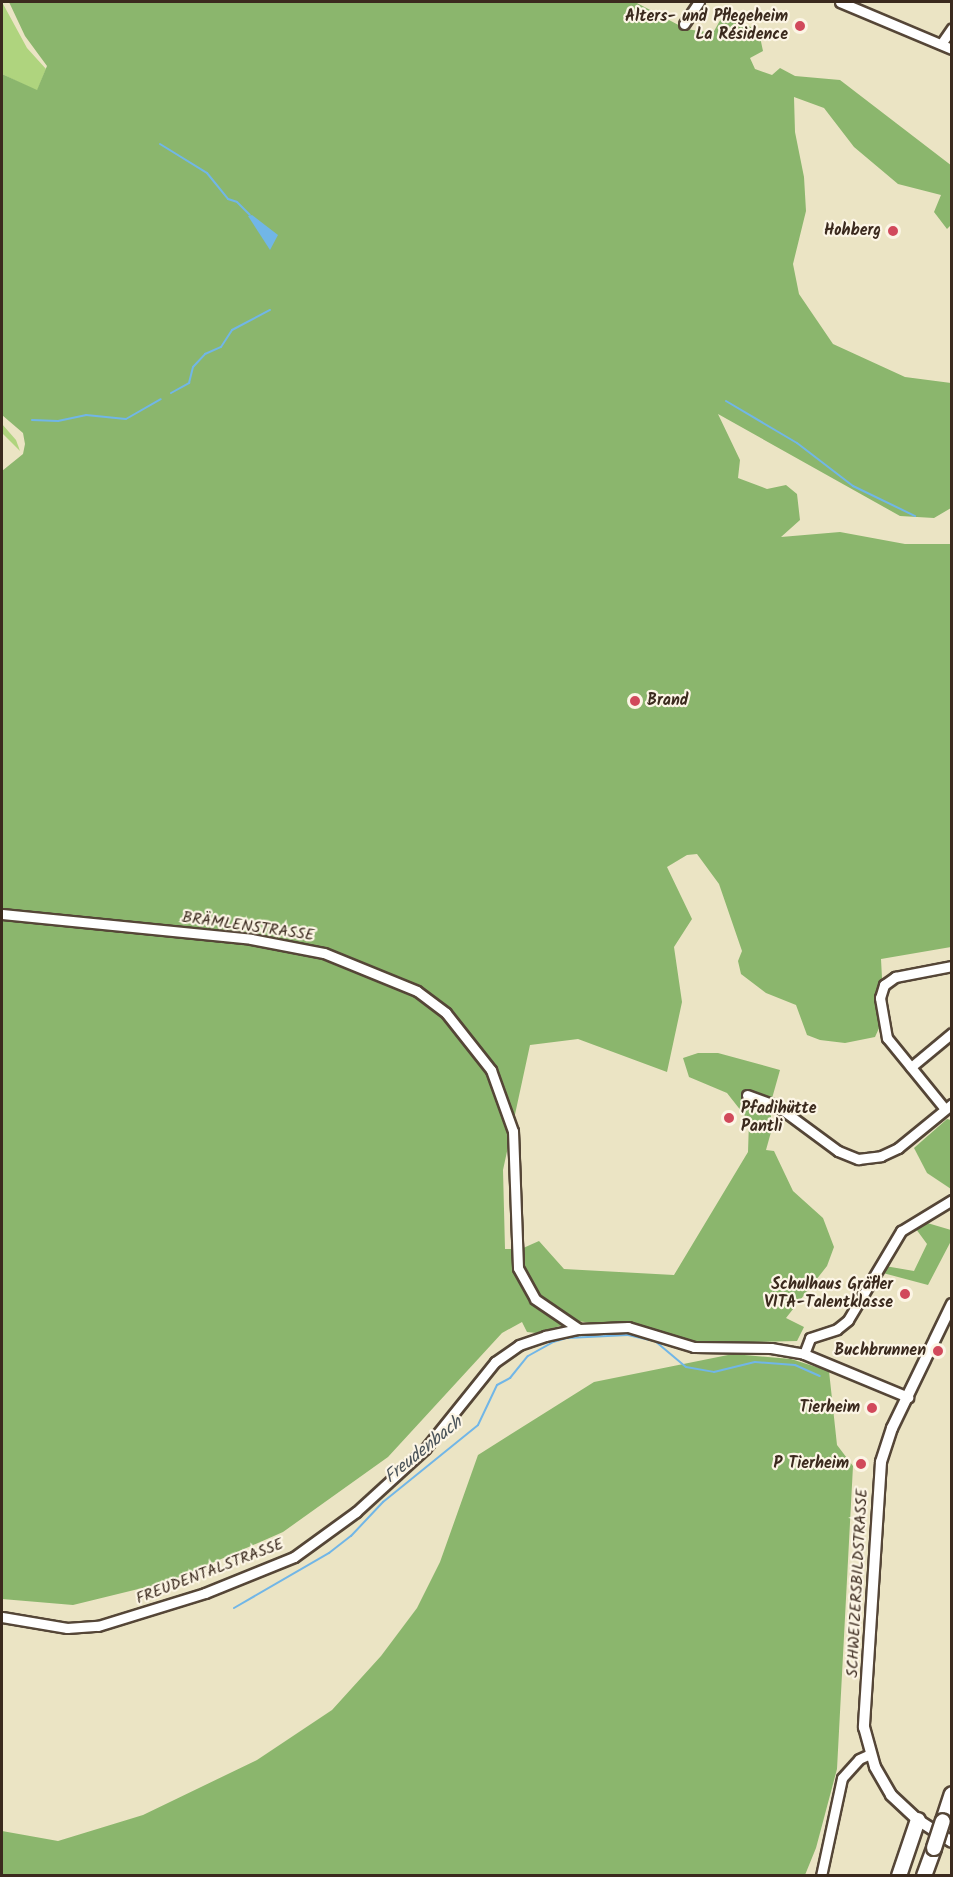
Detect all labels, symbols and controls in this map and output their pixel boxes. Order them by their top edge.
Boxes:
place label: Alters- und Pflegeheim La Résidence [625,7,788,45]
marker: Alters- und Pflegeheim La Résidence [793,19,807,33]
place label: Hohberg [824,221,881,241]
marker: Hohberg [886,224,900,238]
place label: Brand [647,691,688,711]
marker: Brand [628,694,642,708]
street label: BRÄMLENSTRASSE [181,908,315,946]
place label: Pfadihütte Pantli [741,1099,817,1137]
marker: Pfadihütte Pantli [722,1111,736,1125]
place label: Schulhaus Gräfler VITA-Talentklasse [764,1275,893,1313]
marker: Schulhaus Gräfler VITA-Talentklasse [898,1287,912,1301]
place label: Buchbrunnen [834,1341,926,1361]
marker: Buchbrunnen [931,1344,945,1358]
place label: Tierheim [799,1398,860,1418]
marker: Tierheim [865,1401,879,1415]
water label: Freudenbach [381,1413,467,1489]
place label: P Tierheim [774,1454,849,1474]
marker: P Tierheim [854,1457,868,1471]
street label: SCHWEIZERSBILDSTRASSE [843,1488,873,1678]
street label: FREUDENTALSTRASSE [133,1535,287,1609]

